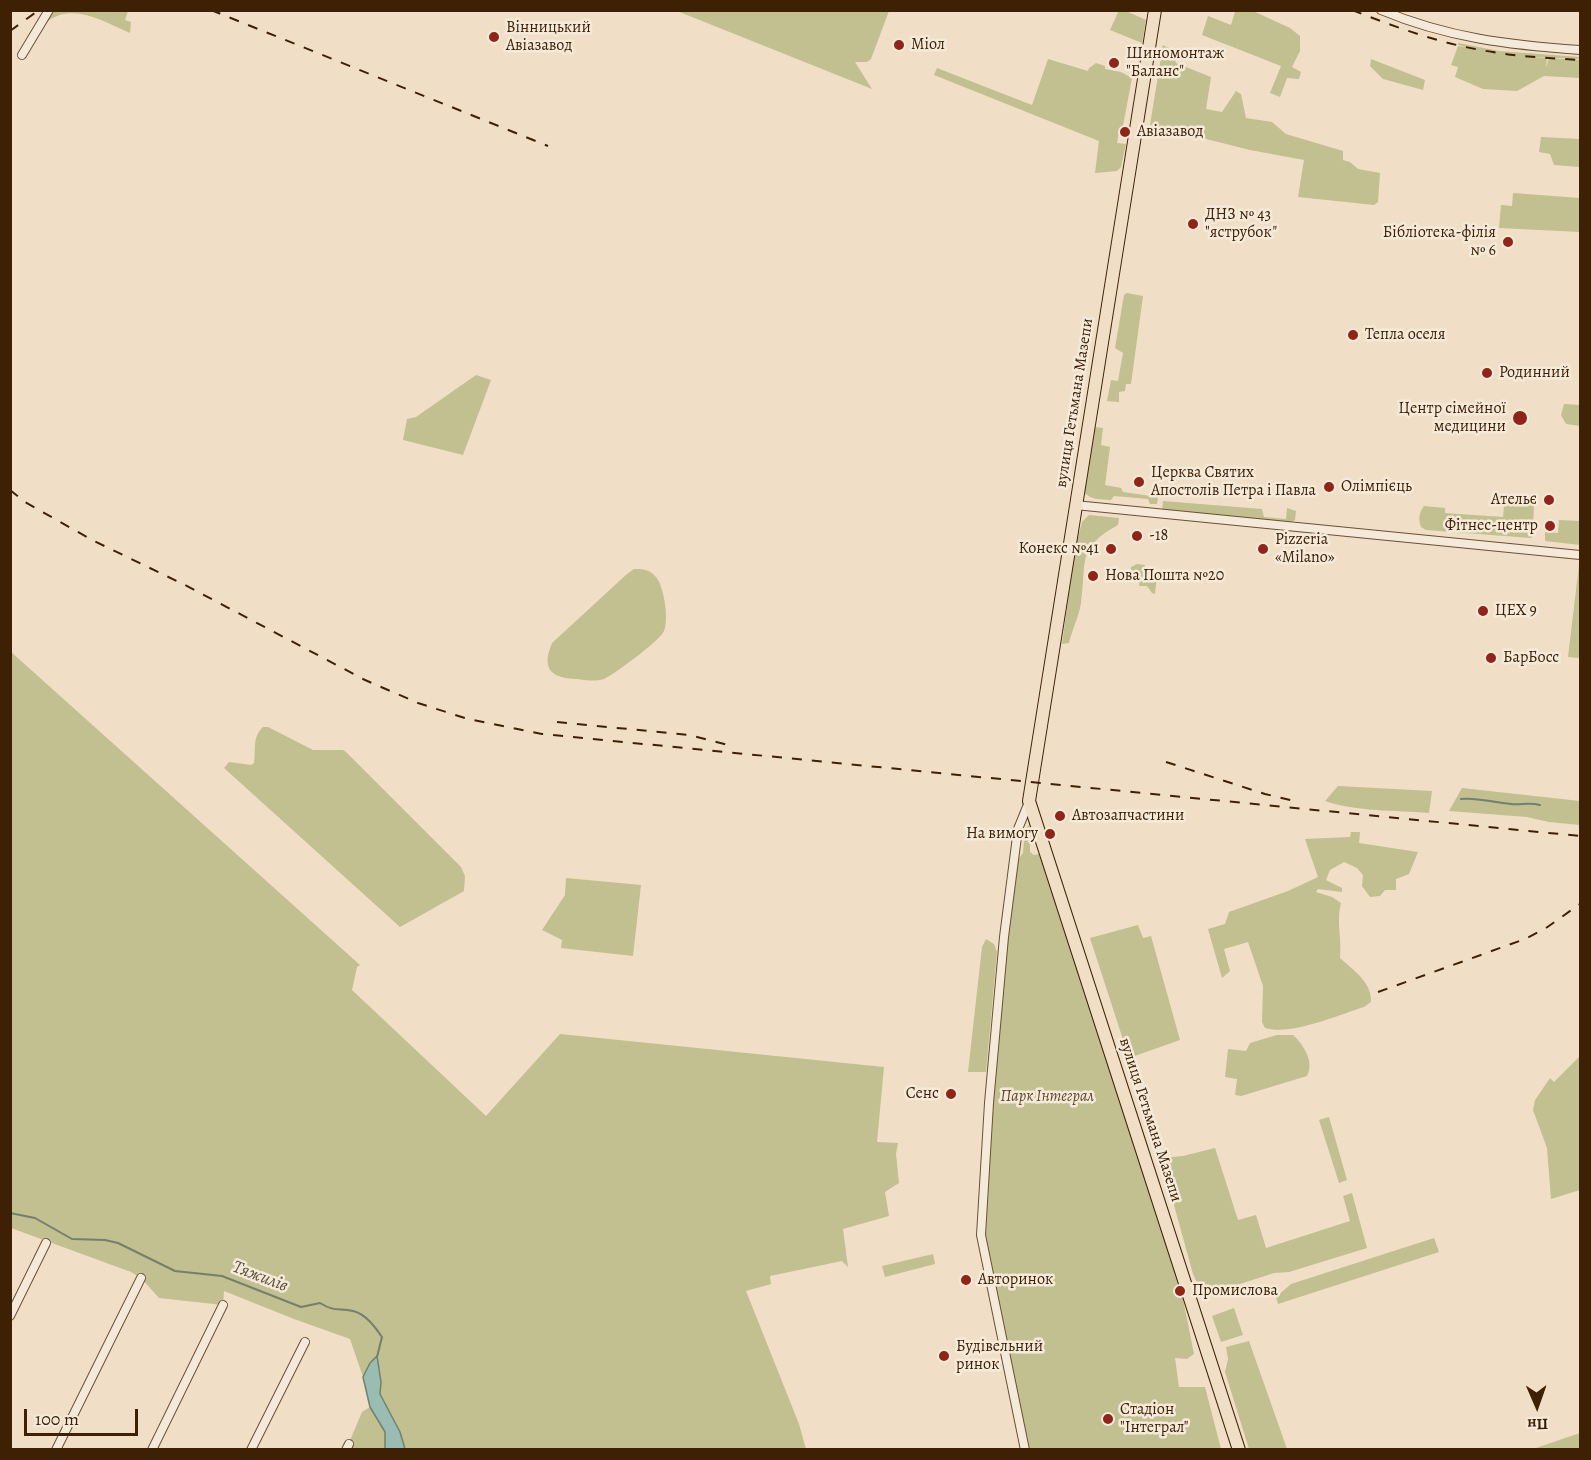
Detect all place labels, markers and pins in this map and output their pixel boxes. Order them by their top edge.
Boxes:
place label: Вінницький Авіазавод [506,18,591,56]
marker: Вінницький Авіазавод [487,30,501,44]
place label: Міол [911,35,945,55]
marker: Міол [892,38,906,52]
place label: Шиномонтаж "Баланс" [1126,44,1224,82]
marker: Шиномонтаж "Баланс" [1107,56,1121,70]
place label: Авіазавод [1137,122,1203,142]
marker: Авіазавод [1118,125,1132,139]
place label: ДНЗ № 43 "яструбок" [1205,205,1277,243]
marker: ДНЗ № 43 "яструбок" [1186,217,1200,231]
place label: Бібліотека-філія № 6 [1383,223,1496,261]
marker: Бібліотека-філія № 6 [1501,235,1515,249]
place label: Тепла оселя [1365,325,1445,345]
marker: Тепла оселя [1346,328,1360,342]
place label: Родинний [1499,363,1570,383]
marker: Родинний [1480,366,1494,380]
place label: Центр сімейної медицини [1399,399,1506,437]
marker: Центр сімейної медицини [1511,409,1529,427]
place label: Церква Святих Апостолів Петра і Павла [1151,463,1316,501]
marker: Церква Святих Апостолів Петра і Павла [1132,475,1146,489]
place label: Олімпієць [1341,477,1412,497]
marker: Олімпієць [1322,480,1336,494]
place label: Ательє [1491,490,1537,510]
marker: Ательє [1542,493,1556,507]
place label: Фітнес-центр [1445,516,1538,536]
marker: Фітнес-центр [1543,519,1557,533]
place label: -18 [1149,526,1168,546]
marker: -18 [1130,529,1144,543]
place label: Pizzeria «Milano» [1275,530,1335,568]
place label: Конекс №41 [1019,539,1099,559]
marker: Конекс №41 [1104,542,1118,556]
marker: Pizzeria «Milano» [1256,542,1270,556]
place label: Нова Пошта №20 [1105,566,1224,586]
marker: Нова Пошта №20 [1086,569,1100,583]
place label: ЦЕХ 9 [1495,601,1537,621]
marker: ЦЕХ 9 [1476,604,1490,618]
place label: БарБосс [1503,648,1559,668]
marker: БарБосс [1484,651,1498,665]
place label: Автозапчастини [1072,806,1184,826]
marker: Автозапчастини [1053,809,1067,823]
place label: На вимогу [966,824,1038,844]
marker: На вимогу [1043,827,1057,841]
place label: Сенс [906,1084,939,1104]
marker: Сенс [944,1087,958,1101]
place label: Авторинок [978,1270,1053,1290]
marker: Авторинок [959,1273,973,1287]
place label: Промислова [1192,1281,1278,1301]
marker: Промислова [1173,1284,1187,1298]
place label: Будівельний ринок [956,1337,1043,1375]
marker: Будівельний ринок [937,1349,951,1363]
place label: Стадіон "Інтеграл" [1120,1400,1188,1438]
marker: Стадіон "Інтеграл" [1101,1412,1115,1426]

